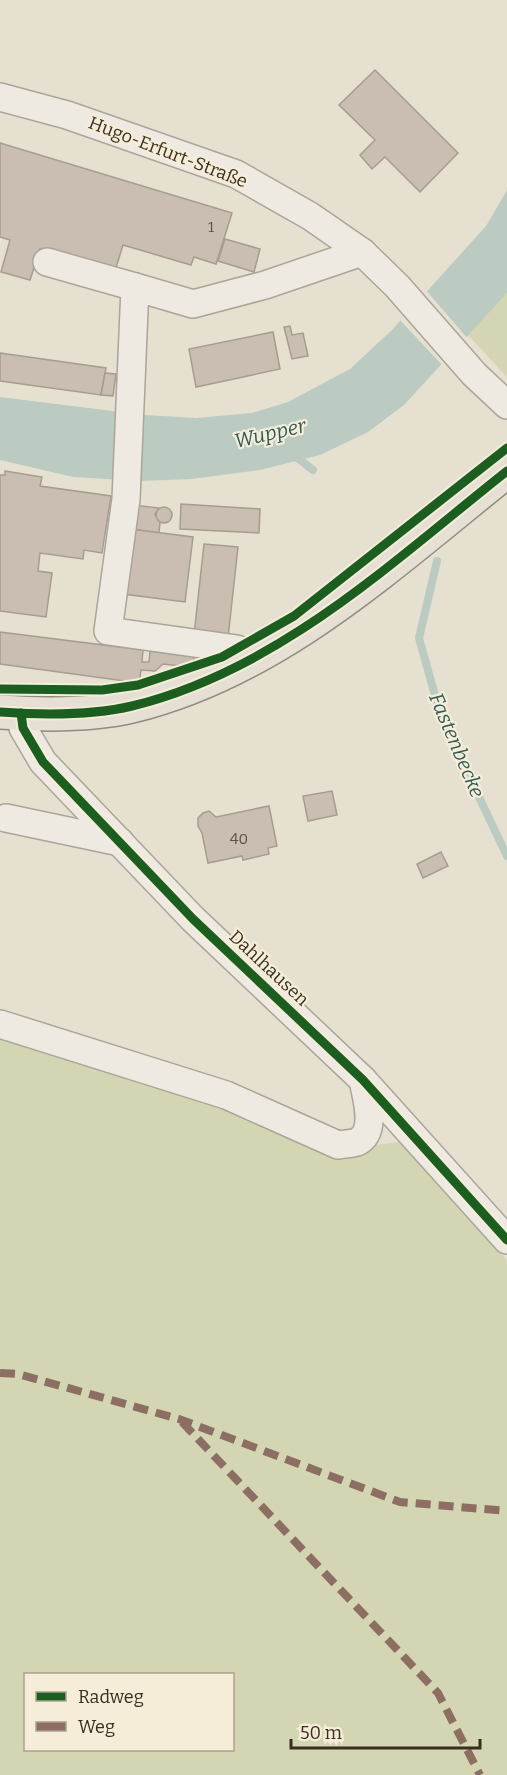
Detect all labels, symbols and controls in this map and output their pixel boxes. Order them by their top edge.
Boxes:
street label: Hugo-Erfurt-Straße [85,112,251,192]
house number: 1 [208,218,214,236]
water label: Wupper [232,413,309,453]
water label: Fastenbecke [424,689,490,801]
house number: 40 [230,830,248,848]
street label: Dahlhausen [225,926,314,1011]
legend [24,1673,234,1751]
text: Radweg [78,1686,144,1708]
scale bar [291,1712,480,1750]
text: Weg [78,1716,115,1738]
text: 50 m [300,1722,342,1744]

